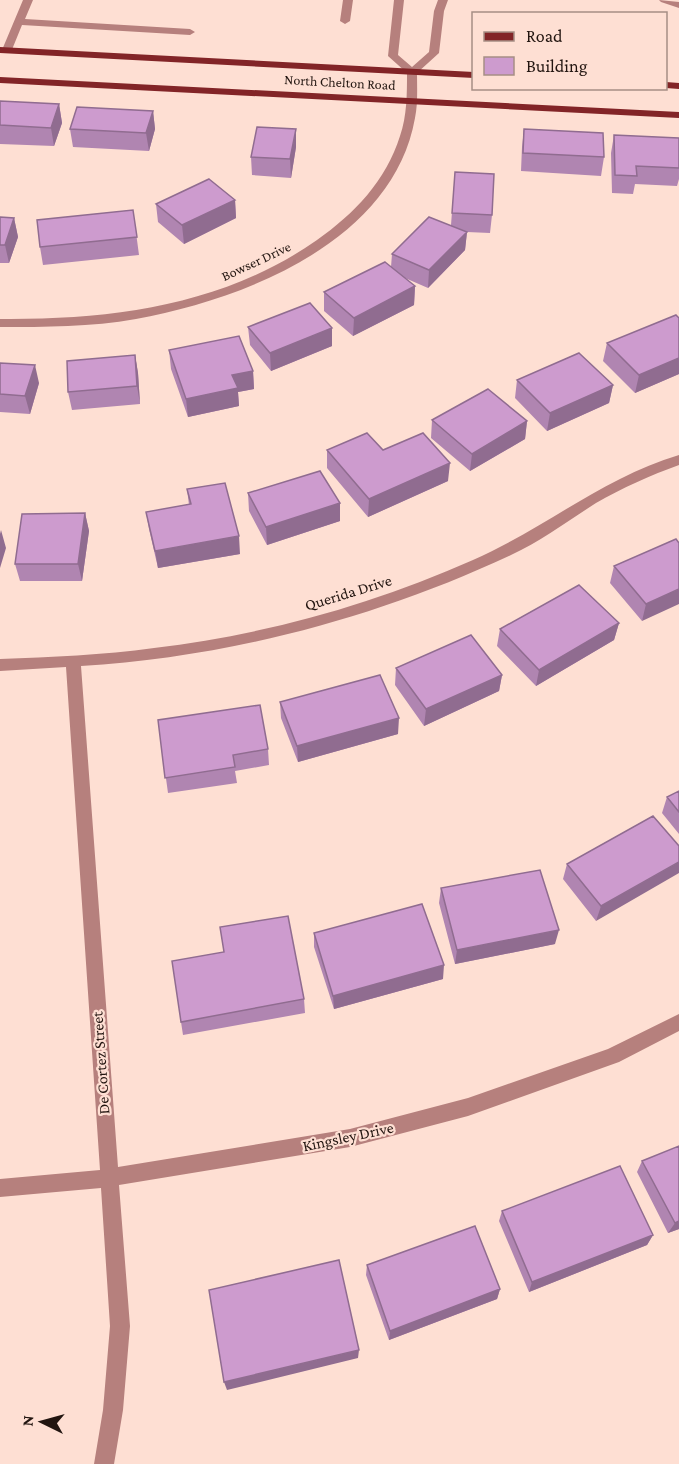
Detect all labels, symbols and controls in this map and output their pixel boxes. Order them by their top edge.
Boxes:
legend [472,12,667,90]
text: Road [526,26,563,46]
text: Building [526,56,588,76]
street label: North Chelton Road [284,71,397,93]
street label: Bowser Drive [219,238,293,284]
street label: Querida Drive [303,571,394,614]
street label: De Cortez Street [88,1010,113,1115]
street label: Kingsley Drive [301,1119,395,1155]
north arrow [12,1392,72,1452]
text: N [19,1414,37,1427]

